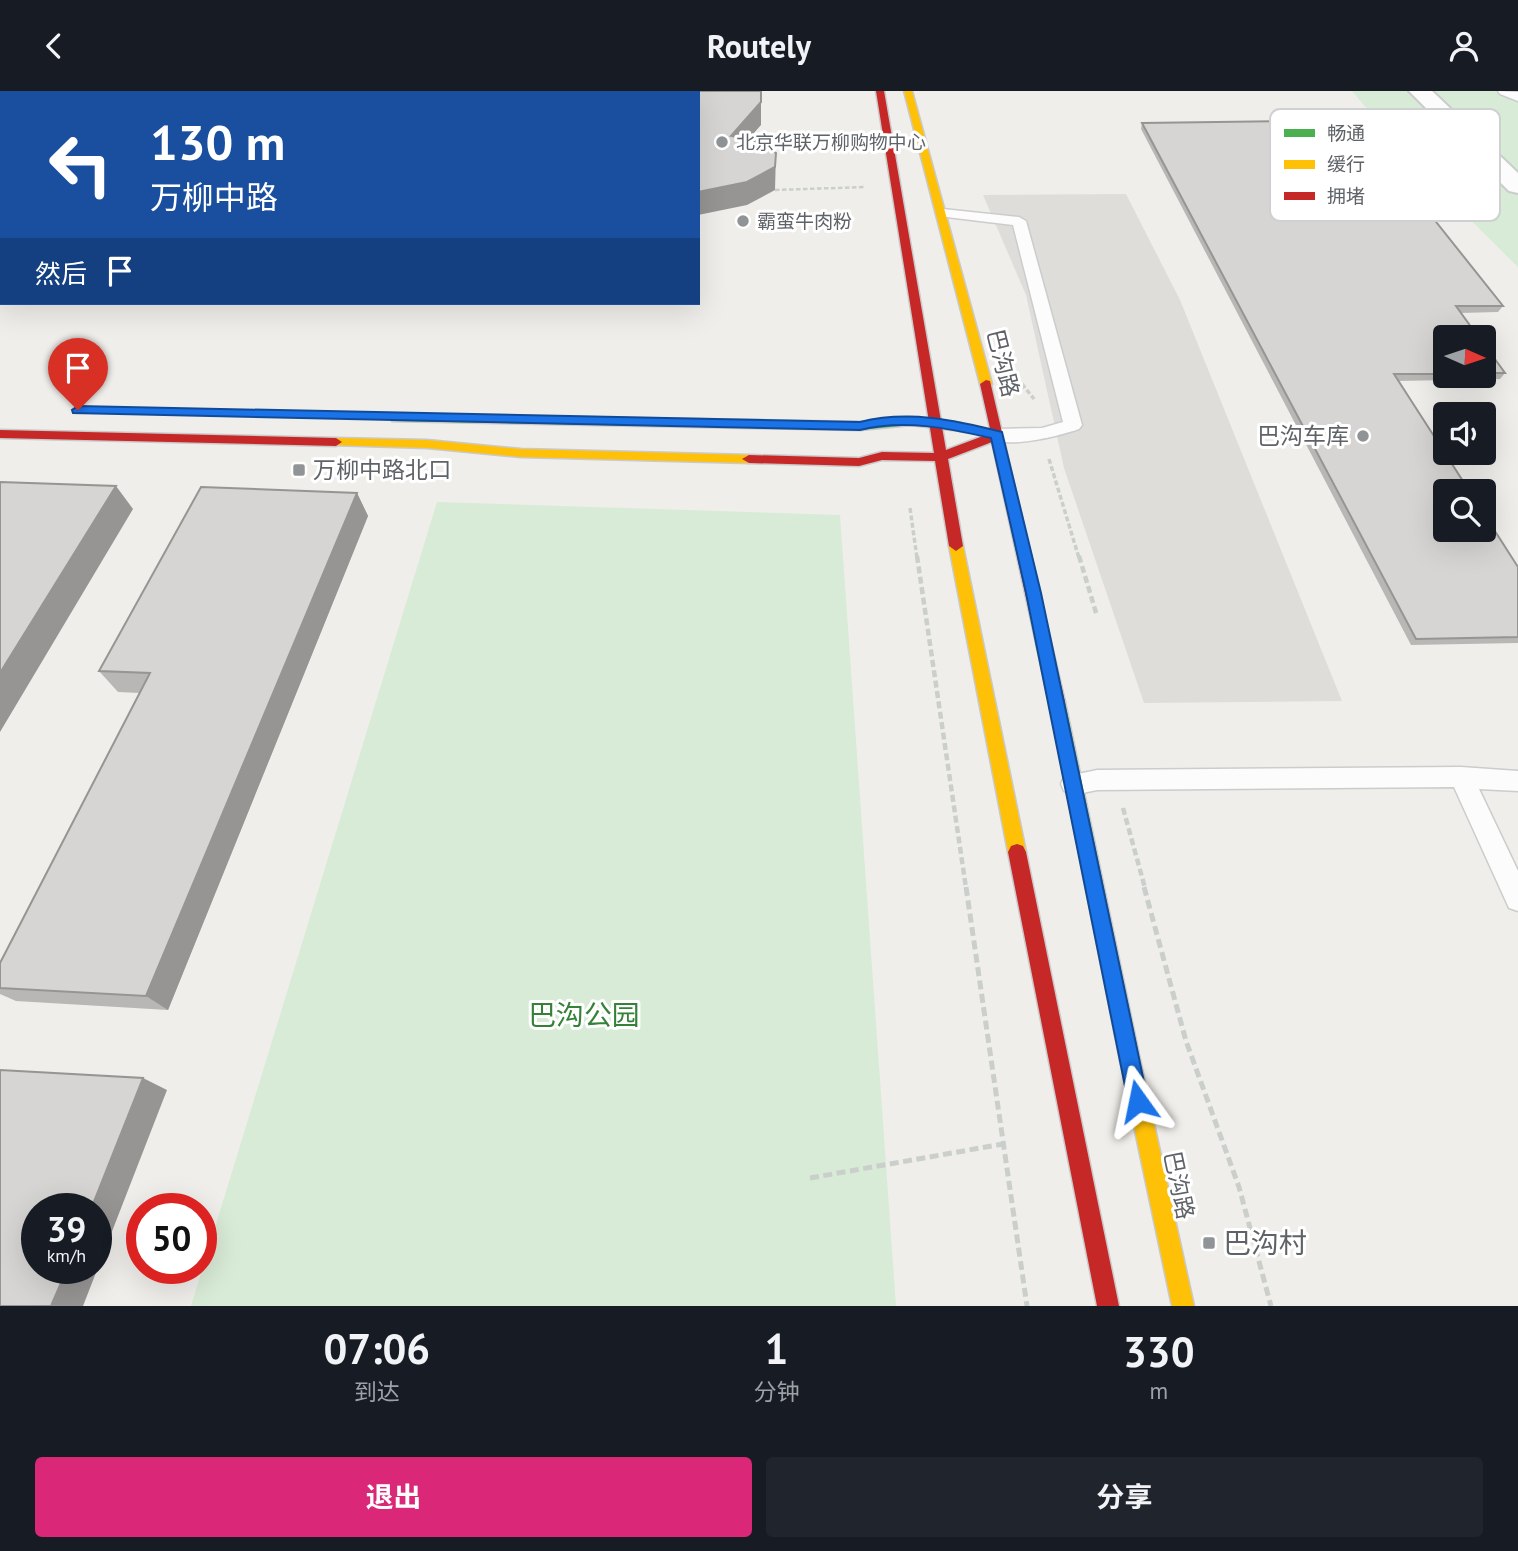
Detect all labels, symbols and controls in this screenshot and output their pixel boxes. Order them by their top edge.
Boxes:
text: Routely [707,25,811,67]
icon: back [35,27,73,65]
icon: person [1445,27,1483,65]
legend [1270,109,1500,221]
text: 130 m [150,110,285,174]
icon: left [35,119,126,210]
text: 畅通 [1327,121,1365,145]
place label: 北京华联万柳购物中心 [736,130,926,154]
marker: 北京华联万柳购物中心 [714,134,730,150]
text: 缓行 [1327,152,1365,176]
text: 万柳中路 [150,176,278,218]
text: 拥堵 [1327,184,1365,208]
place label: 霸蛮牛肉粉 [757,209,852,233]
marker: 霸蛮牛肉粉 [735,213,751,229]
icon: arrive [101,252,139,290]
text: 然后 [35,257,87,290]
north arrow [1433,325,1496,389]
map controls [1433,325,1496,542]
street label: 巴沟路 [981,326,1026,400]
pin [48,338,108,410]
icon: arrive [59,349,97,387]
button: sound [1433,402,1496,465]
place label: 巴沟车库 [1257,421,1349,450]
marker: 巴沟车库 [1355,428,1371,444]
place label: 万柳中路北口 [313,455,451,484]
marker: 万柳中路北口 [291,462,307,478]
button: search [1433,479,1496,542]
park label: 巴沟公园 [528,996,640,1033]
position arrow [1101,1064,1175,1138]
street label: 巴沟路 [1158,1148,1201,1222]
speed limit sign: 50 [126,1193,217,1284]
text: 39 [47,1206,86,1252]
place label: 巴沟村 [1223,1224,1307,1261]
marker: 巴沟村 [1201,1235,1217,1251]
text: km/h [47,1244,86,1267]
text: 07:06 [323,1321,430,1376]
text: 1 [765,1321,788,1376]
text: 330 [1123,1324,1194,1379]
text: m [1149,1376,1168,1405]
text: 到达 [354,1377,400,1406]
text: 分钟 [754,1377,800,1406]
button: 退出 [35,1457,752,1537]
button: 分享 [766,1457,1483,1537]

